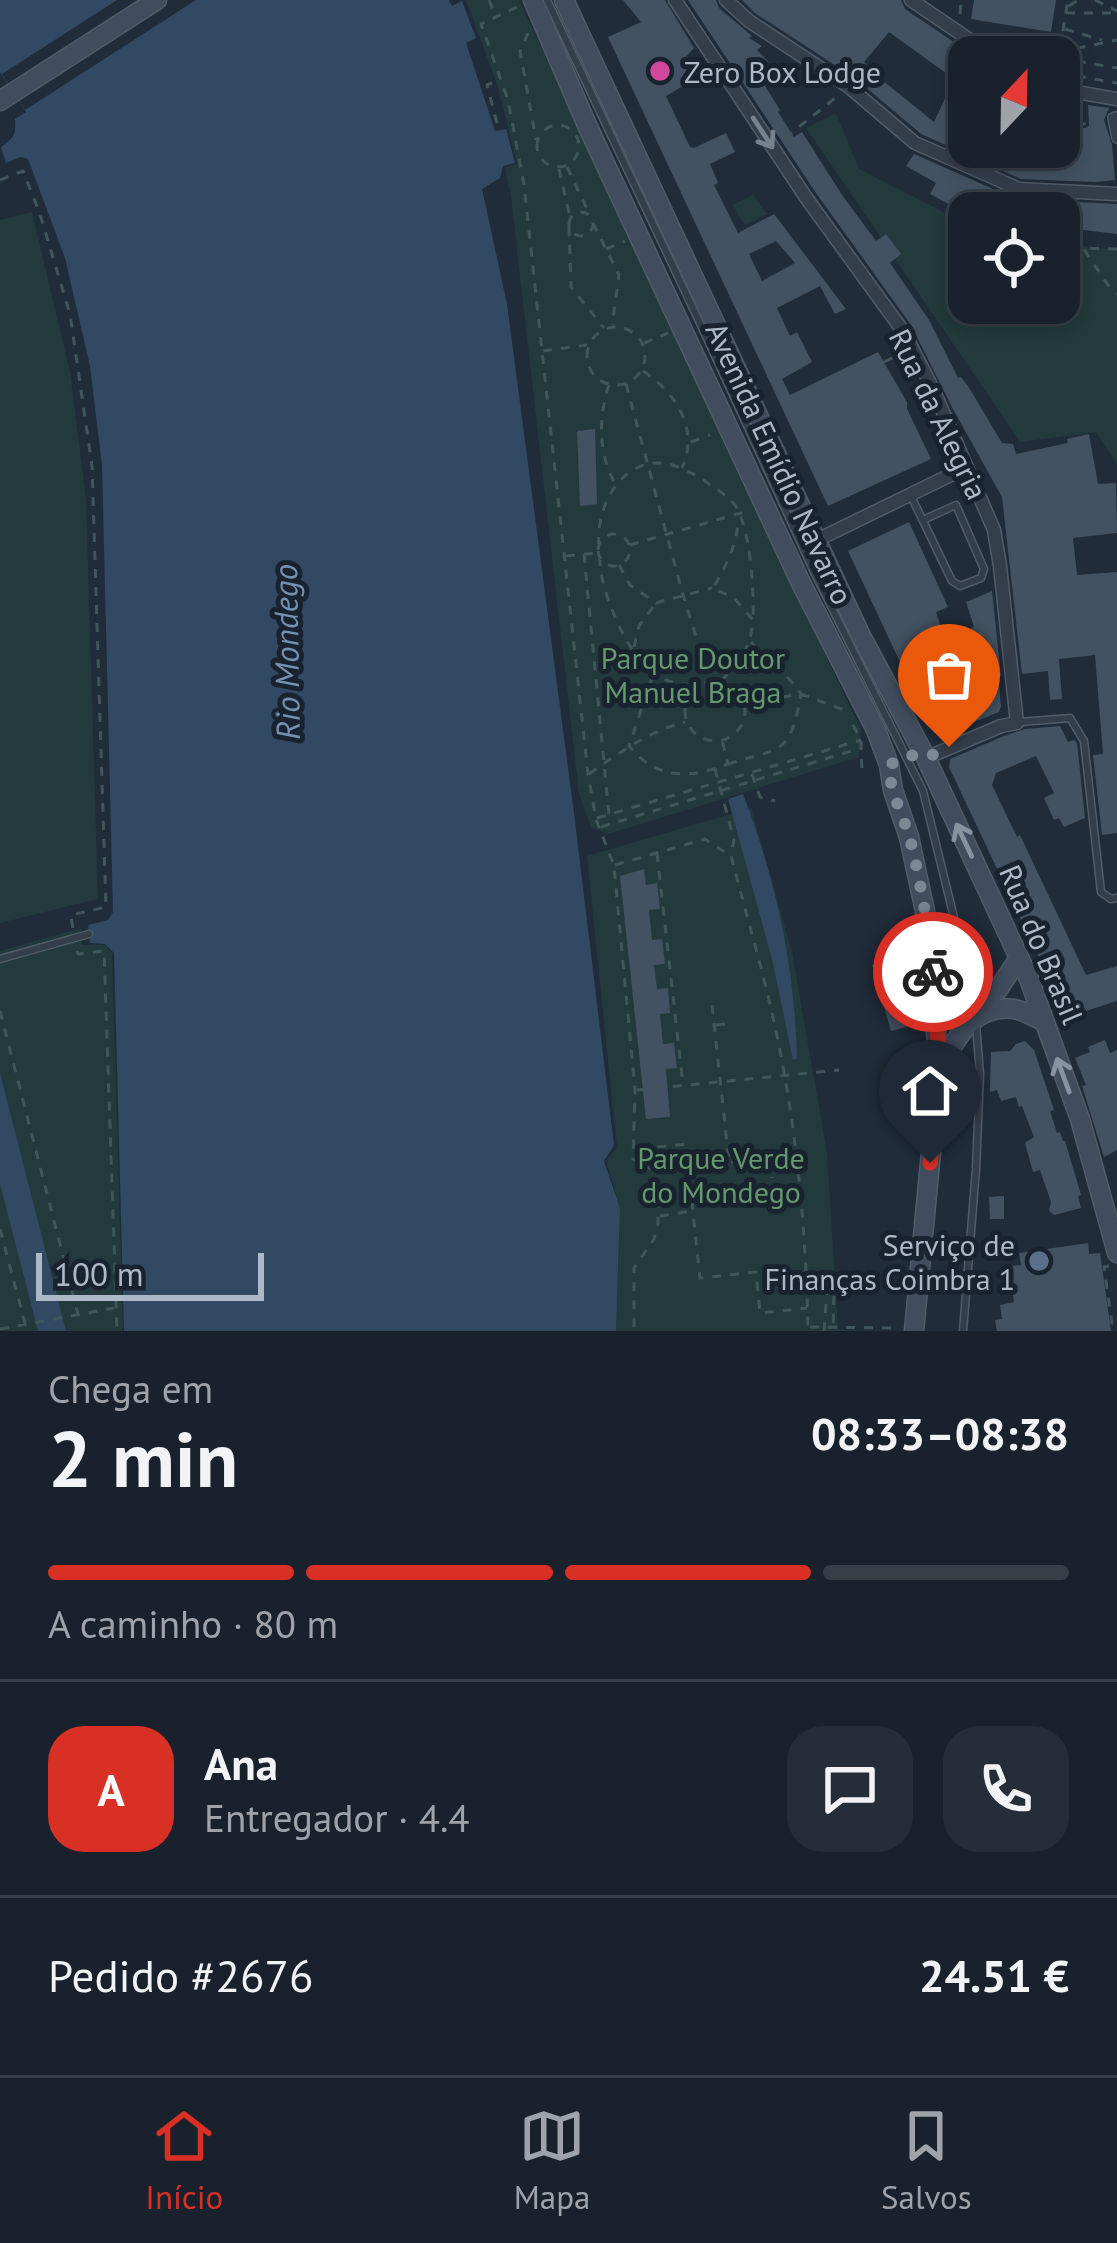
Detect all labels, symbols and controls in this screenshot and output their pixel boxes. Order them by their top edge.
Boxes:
north arrow [948,36,1080,168]
map controls [948,36,1080,324]
place label: Zero Box Lodge [684,52,881,91]
marker: Zero Box Lodge [647,58,673,84]
one-way arrow [751,115,776,149]
button: locate [948,192,1080,324]
street label: Avenida Emídio Navarro [697,316,863,610]
street label: Rua da Alegria [881,322,997,506]
water label: Rio Mondego [263,564,309,740]
pin [898,624,1000,747]
park label: Parque Doutor Manuel Braga [601,638,785,711]
icon: bag [916,642,982,708]
one-way arrow [952,823,974,859]
street label: Rua do Brasil [991,859,1093,1030]
courier [873,912,993,1032]
icon: bike [900,939,966,1005]
pin [879,1040,981,1163]
one-way arrow [1051,1057,1073,1094]
icon: home [897,1058,963,1124]
park label: Parque Verde do Mondego [637,1138,805,1211]
place label: Serviço de Finanças Coimbra 1 [765,1225,1015,1298]
scale bar [36,1247,264,1300]
marker: Serviço de Finanças Coimbra 1 [1026,1248,1052,1274]
text: 100 m [54,1252,144,1295]
text: Chega em [48,1363,213,1414]
text: 08:33–08:38 [811,1404,1069,1462]
text: 2 min [48,1408,238,1509]
text: A caminho · 80 m [48,1598,338,1649]
button: chat [787,1726,913,1852]
button: phone [943,1726,1069,1852]
text: Ana [204,1734,278,1792]
text: A [97,1760,125,1818]
text: Entregador · 4.4 [204,1792,470,1843]
text: Pedido #2676 [48,1946,314,2004]
text: 24.51 € [919,1946,1069,2004]
tab: Início [145,2103,223,2218]
tab: Mapa [514,2103,590,2218]
tab: Salvos [881,2103,972,2218]

